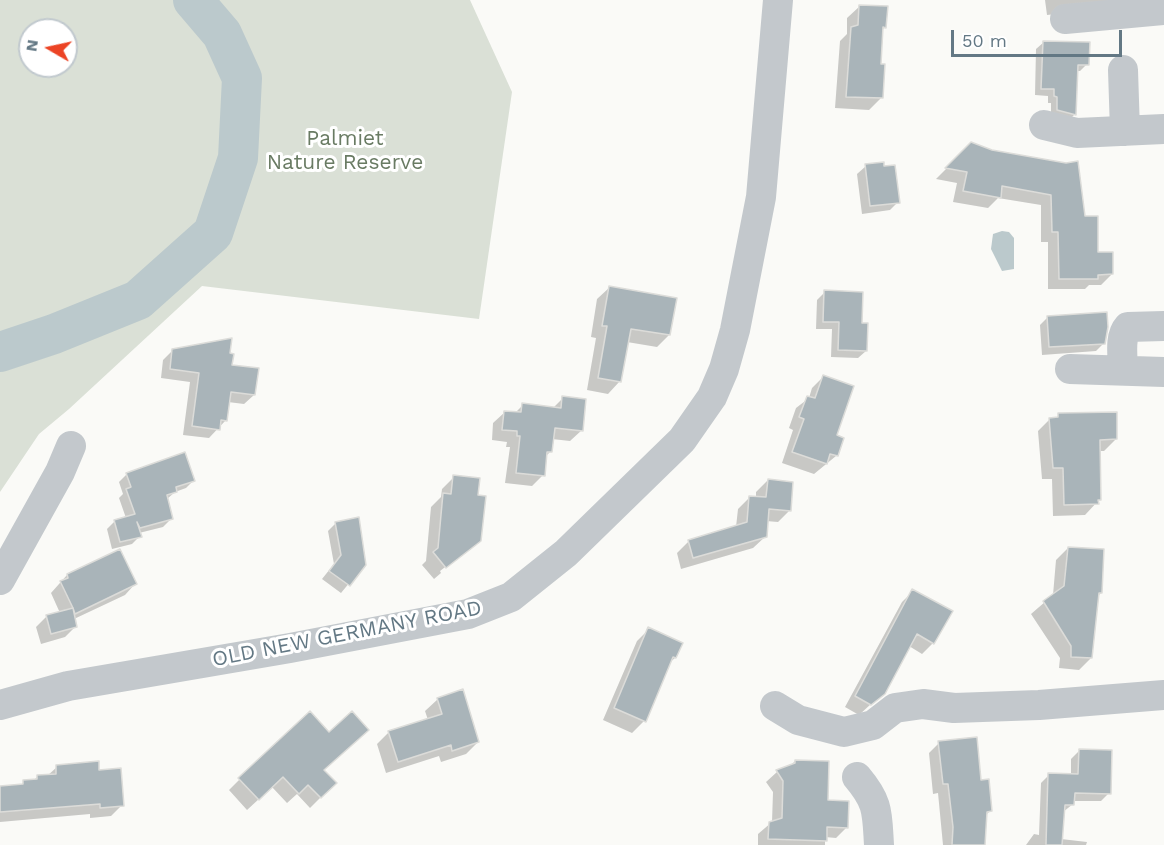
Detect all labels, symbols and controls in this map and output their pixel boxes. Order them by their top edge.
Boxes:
north arrow [18,18,78,78]
scale bar [954,18,1125,56]
text: 50 m [962,30,1007,51]
text: N [21,38,42,53]
park label: Palmiet Nature Reserve [267,126,423,176]
street label: OLD NEW GERMANY ROAD [210,596,484,672]

